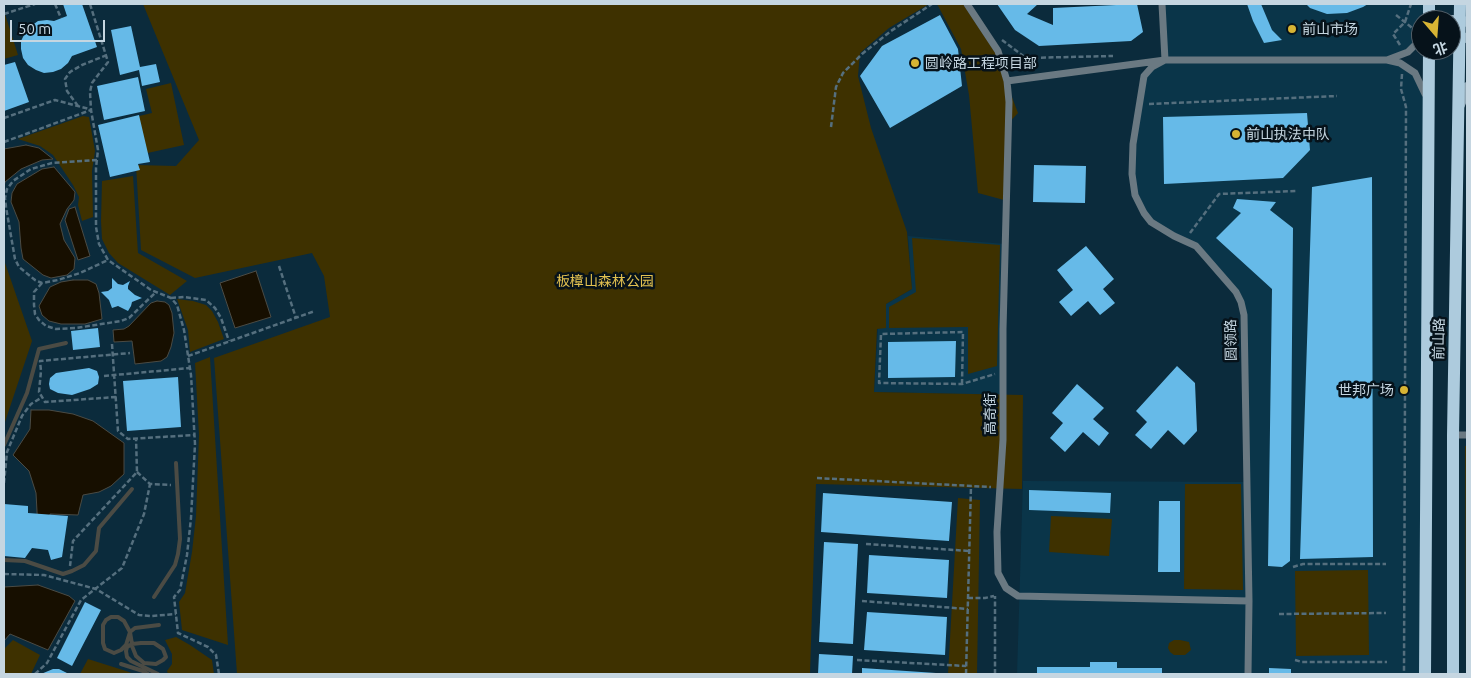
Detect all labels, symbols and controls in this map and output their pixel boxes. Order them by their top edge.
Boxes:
scale bar [12,10,108,42]
north arrow [1411,10,1461,60]
text: 50 m [18,20,51,37]
place label: 前山市场 [1302,21,1358,37]
marker: 前山市场 [1286,23,1298,35]
text: 北 [1431,39,1449,58]
place label: 圆岭路工程项目部 [925,55,1037,71]
marker: 圆岭路工程项目部 [909,57,921,69]
place label: 前山执法中队 [1246,126,1330,142]
marker: 前山执法中队 [1230,128,1242,140]
park label: 板樟山森林公园 [556,273,654,289]
street label: 前山路 [1430,318,1448,360]
street label: 圆领路 [1222,319,1240,361]
place label: 世邦广场 [1338,382,1394,398]
marker: 世邦广场 [1398,384,1410,396]
street label: 高奇街 [982,393,998,435]

